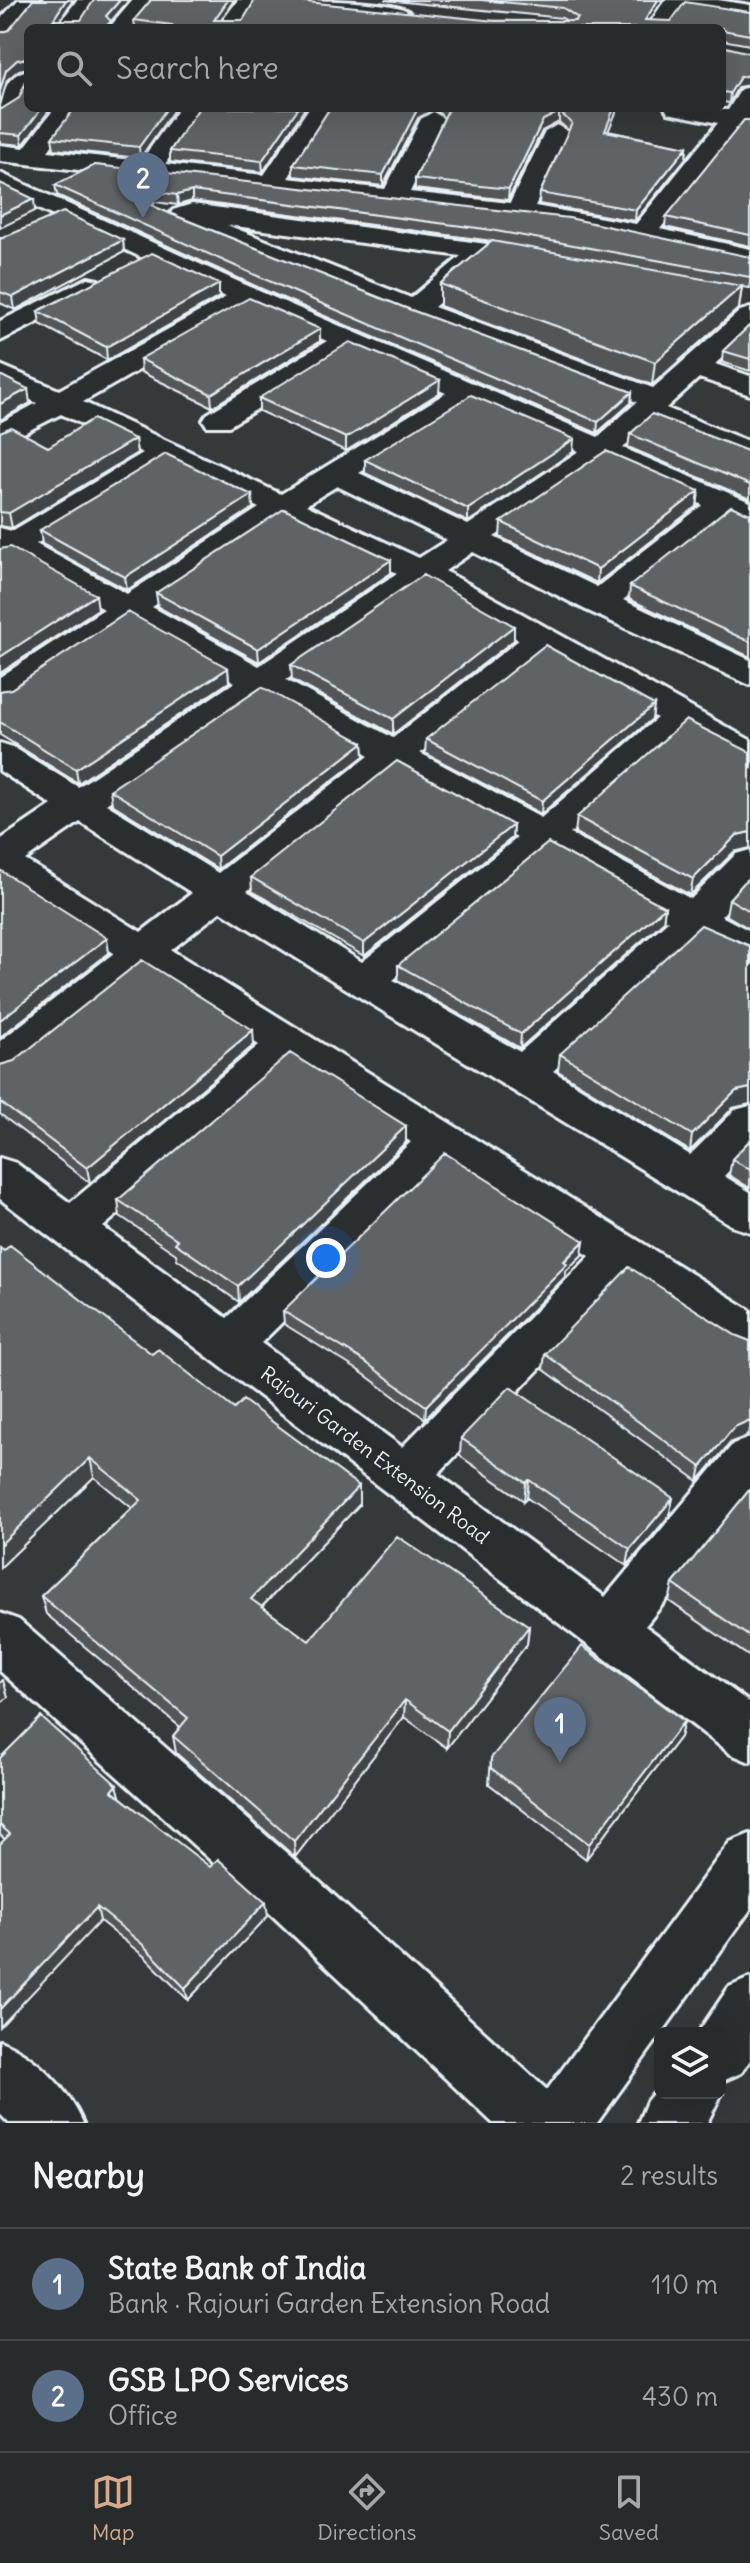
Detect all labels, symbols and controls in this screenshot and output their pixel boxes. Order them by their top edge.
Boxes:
search box [24,24,726,112]
icon: search [52,46,96,90]
text: Search here [116,49,279,87]
pin: 2 [117,152,169,218]
your location [306,1238,346,1278]
street label: Rajouri Garden Extension Road [256,1360,495,1549]
pin: 1 [534,1697,586,1763]
map controls [654,2027,726,2099]
button: layers [654,2027,726,2099]
text: Nearby [32,2154,145,2197]
text: 2 results [620,2159,718,2192]
text: State Bank of India [108,2249,366,2287]
text: 1 [53,2268,63,2301]
text: 110 m [651,2268,718,2301]
text: Bank · Rajouri Garden Extension Road [108,2287,550,2320]
text: GSB LPO Services [108,2361,349,2399]
text: 2 [51,2380,65,2413]
text: 430 m [642,2380,718,2413]
text: Office [108,2399,178,2432]
tab: Map [91,2470,135,2546]
tab: Directions [317,2470,417,2546]
tab: Saved [599,2470,659,2546]

